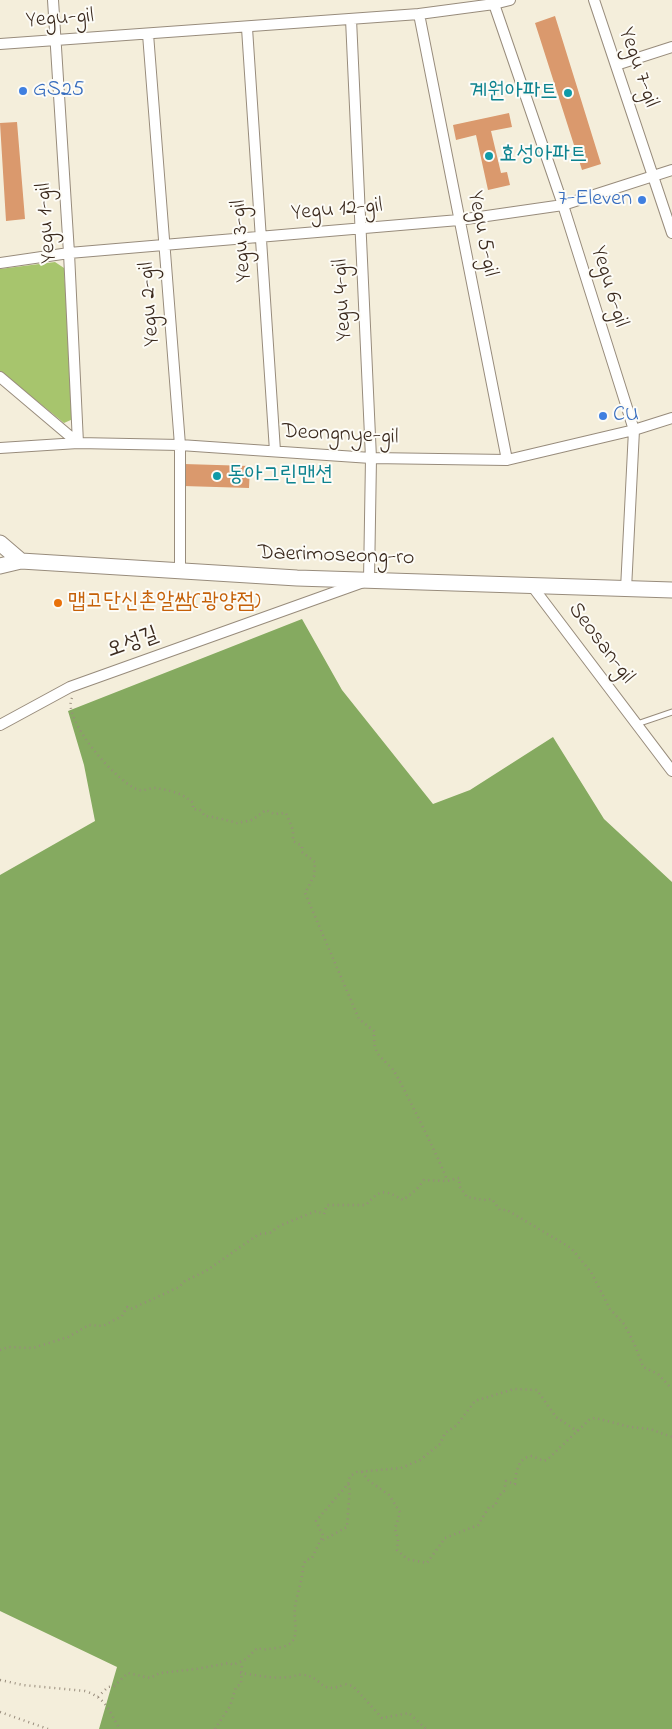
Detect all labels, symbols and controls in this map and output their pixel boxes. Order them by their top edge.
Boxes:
street label: Yegu-gil [25,4,95,36]
street label: Yegu 7-gil [611,25,663,111]
place label: GS25 [33,78,84,104]
place label: 계원아파트 [469,80,558,106]
marker: GS25 [17,85,29,97]
marker: 계원아파트 [562,87,574,99]
place label: 효성아파트 [499,143,588,169]
marker: 효성아파트 [483,150,495,162]
street label: Yegu 1-gil [32,182,64,264]
place label: 7-Eleven [558,187,632,213]
street label: Yegu 5-gil [460,189,502,279]
street label: Yegu 12-gil [290,194,384,228]
marker: 7-Eleven [636,194,648,206]
street label: Yegu 3-gil [227,199,259,283]
street label: Yegu 6-gil [583,243,633,331]
street label: Yegu 4-gil [329,258,359,342]
street label: Yegu 2-gil [135,261,167,347]
place label: CU [613,403,639,429]
marker: CU [597,410,609,422]
street label: Deongnye-gil [281,420,399,452]
place label: 동아그린맨션 [227,463,333,489]
marker: 동아그린맨션 [211,470,223,482]
street label: Daerimoseong-ro [257,541,415,573]
place label: 맵고단신촌알쌈(광양점) [68,590,261,616]
marker: 맵고단신촌알쌈(광양점) [52,597,64,609]
street label: Seosan-gil [561,598,639,690]
street label: 오성길 [104,623,162,665]

